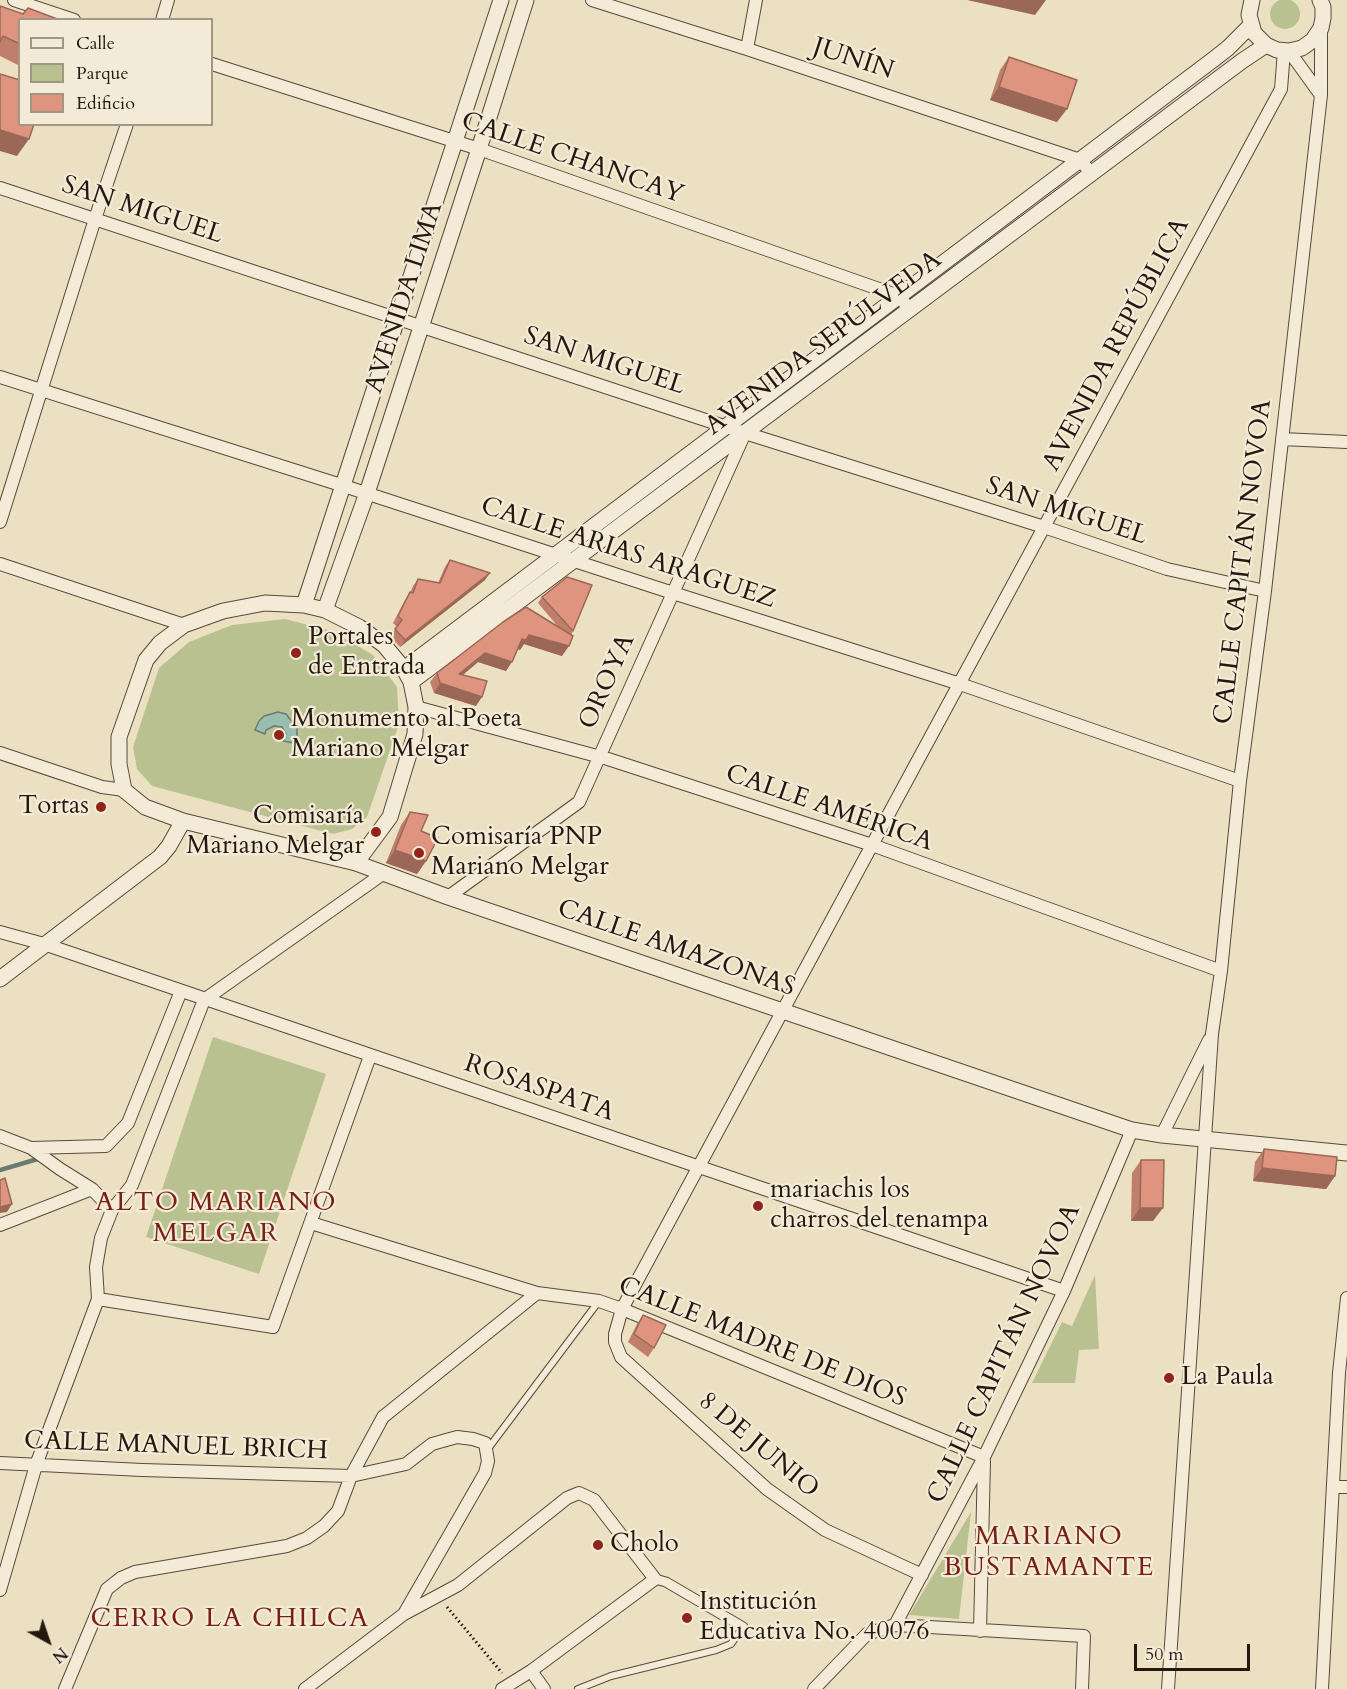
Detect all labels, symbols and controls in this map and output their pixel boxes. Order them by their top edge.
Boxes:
legend [18,18,213,126]
text: Calle [76,31,115,56]
street label: JUNÍN [809,32,897,88]
text: Parque [76,61,129,86]
text: Edificio [76,91,135,116]
street label: CALLE CHANCAY [457,106,687,212]
street label: SAN MIGUEL [57,170,227,252]
street label: AVENIDA LIMA [359,199,451,397]
street label: AVENIDA REPÚBLICA [1037,213,1197,477]
street label: AVENIDA SEPÚLVEDA [700,245,948,443]
street label: SAN MIGUEL [519,321,689,403]
street label: CALLE CAPITÁN NOVOA [1209,398,1279,726]
street label: SAN MIGUEL [981,471,1151,553]
street label: CALLE ARIAS ARAGUEZ [477,492,779,616]
place label: Portales de Entrada [308,622,425,684]
street label: OROYA [573,630,643,734]
marker: Portales de Entrada [289,646,303,660]
place label: Monumento al Poeta Mariano Melgar [291,704,522,766]
marker: Monumento al Poeta Mariano Melgar [272,728,286,742]
street label: CALLE AMÉRICA [721,759,937,859]
place label: Tortas [18,791,89,823]
marker: Tortas [94,800,108,814]
place label: Comisaría Mariano Melgar [186,801,364,862]
place label: Comisaría PNP Mariano Melgar [431,822,609,884]
marker: Comisaría Mariano Melgar [369,825,383,839]
marker: Comisaría PNP Mariano Melgar [412,846,426,860]
street label: CALLE AMAZONAS [553,894,799,1004]
street label: ROSASPATA [460,1049,618,1129]
place label: mariachis los charros del tenampa [770,1175,988,1236]
district label: ALTO MARIANO MELGAR [95,1188,337,1251]
marker: mariachis los charros del tenampa [751,1199,765,1213]
street label: CALLE CAPITÁN NOVOA [922,1199,1088,1509]
street label: CALLE MADRE DE DIOS [614,1271,910,1415]
place label: La Paula [1181,1362,1274,1394]
marker: La Paula [1162,1371,1176,1385]
street label: 8 DE JUNIO [691,1386,825,1506]
street label: CALLE MANUEL BRICH [23,1426,329,1468]
district label: MARIANO BUSTAMANTE [943,1522,1155,1585]
place label: Cholo [610,1529,679,1561]
marker: Cholo [591,1538,605,1552]
place label: Institución Educativa No. 40076 [699,1587,930,1648]
district label: CERRO LA CHILCA [90,1604,370,1636]
north arrow [18,1611,78,1671]
marker: Institución Educativa No. 40076 [680,1611,694,1625]
scale bar [1137,1632,1252,1670]
text: N [47,1642,72,1668]
text: 50 m [1145,1642,1184,1667]

